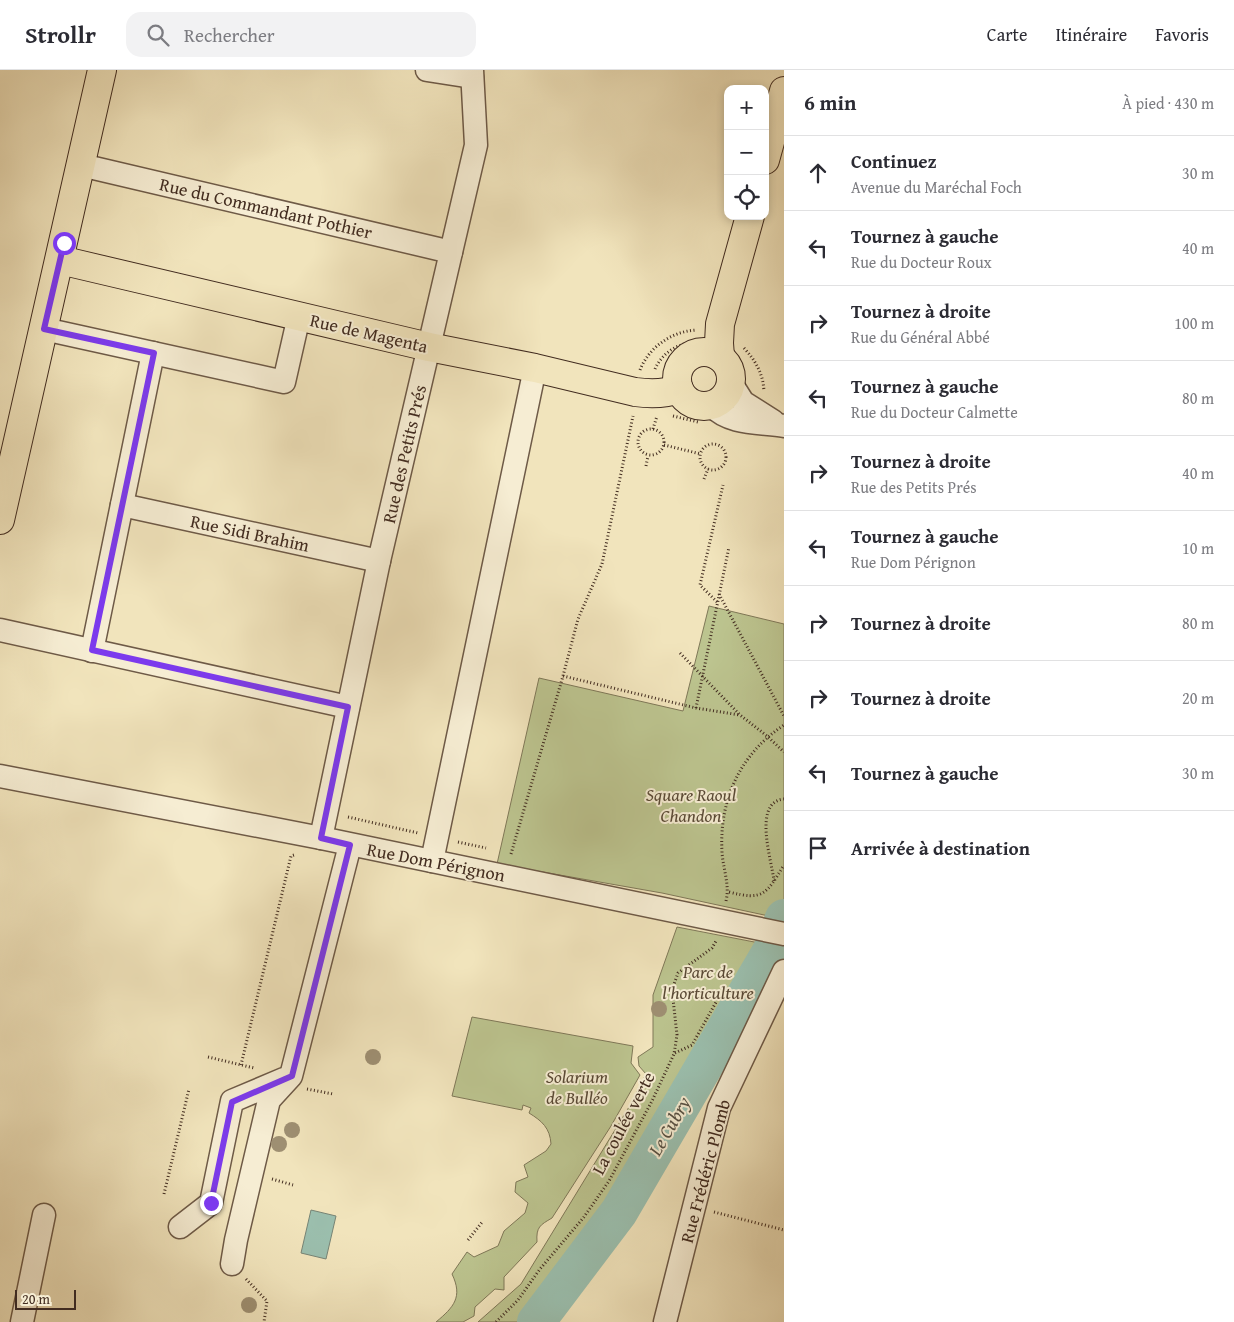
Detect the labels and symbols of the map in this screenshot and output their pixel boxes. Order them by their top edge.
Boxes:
street label: Rue du Commandant Pothier [157,170,376,246]
route start [53,232,76,255]
street label: Rue de Magenta [307,306,431,360]
street label: Rue des Petits Prés [375,382,433,526]
street label: Rue Sidi Brahim [188,507,312,559]
park label: Square Raoul Chandon [646,781,737,829]
street label: Rue Dom Pérignon [365,835,507,889]
park label: Parc de l'horticulture [662,958,754,1006]
park label: Solarium de Bulléo [546,1063,608,1111]
street label: La coulée verte [584,1067,662,1179]
water label: Le Cubry [640,1091,697,1162]
street label: Rue Frédéric Plomb [673,1096,737,1246]
route end [200,1192,223,1215]
scale bar [15,1287,76,1310]

